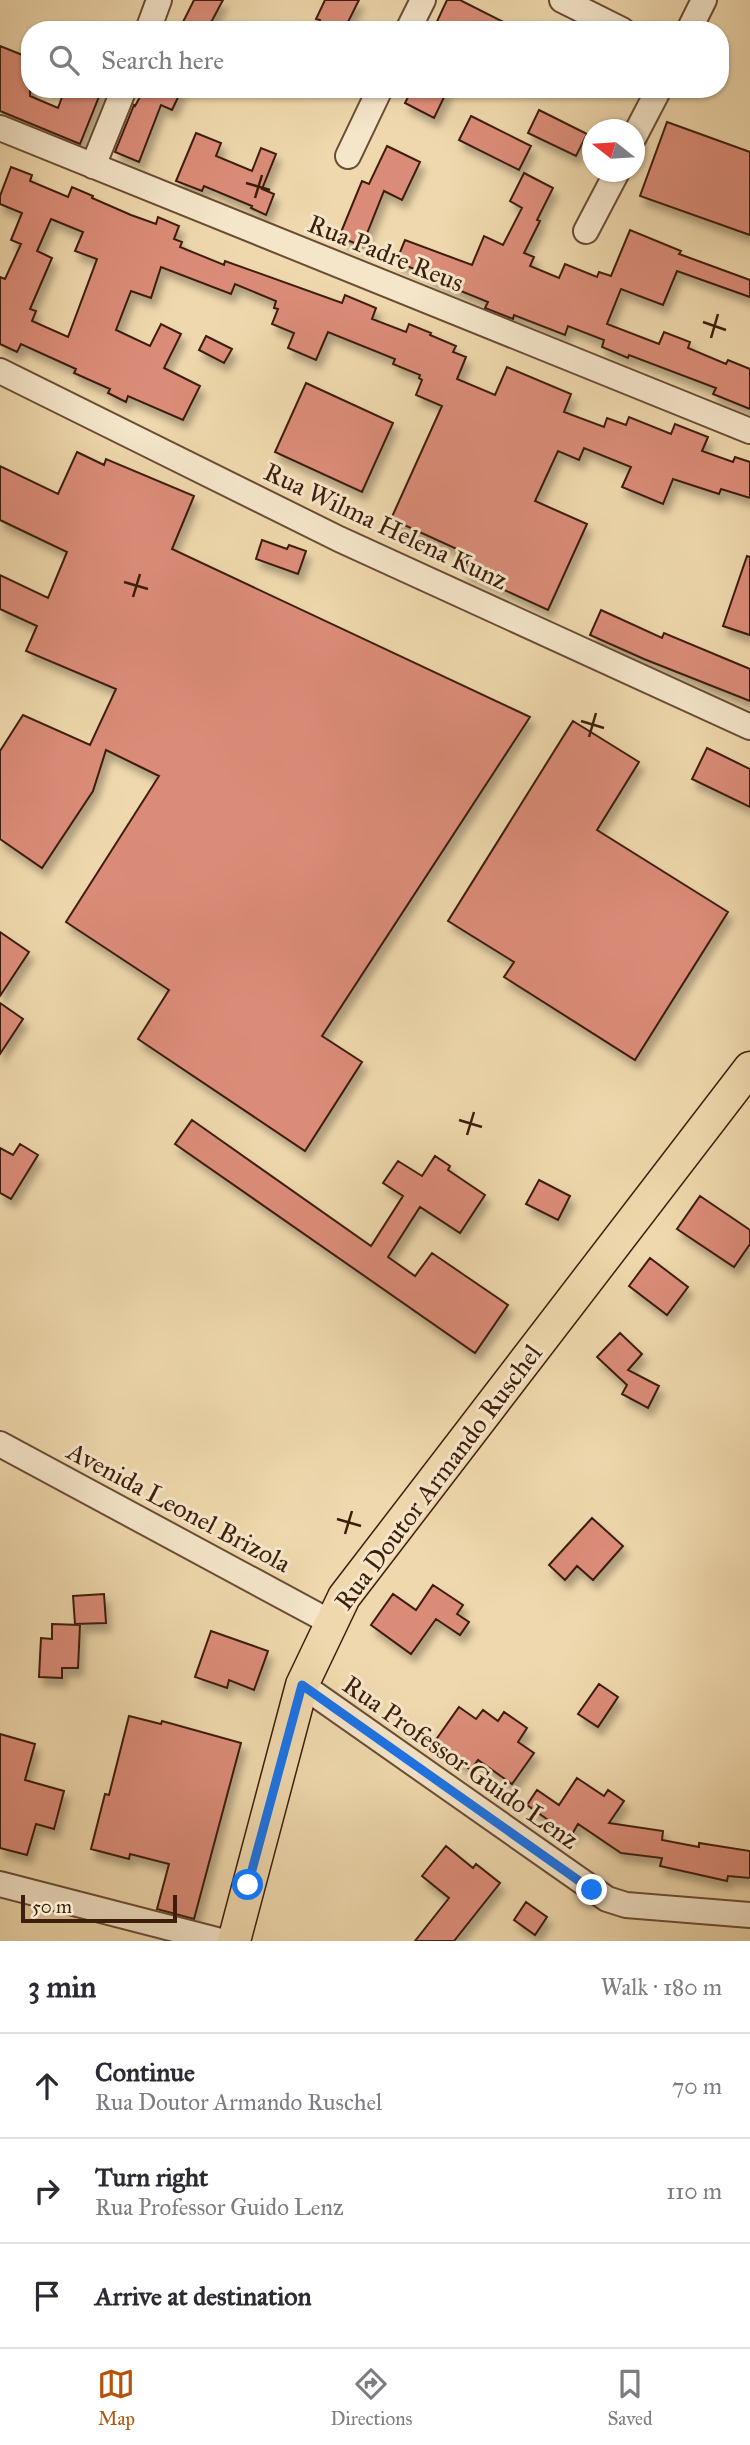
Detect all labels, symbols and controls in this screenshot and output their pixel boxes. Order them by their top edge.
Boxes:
search box [21,21,729,98]
icon: search [45,41,83,79]
text: Search here [101,44,224,76]
north arrow [582,119,645,182]
street label: Rua Padre Reus [303,207,469,299]
street label: Rua Wilma Helena Kunz [259,455,513,597]
street label: Rua Doutor Armando Ruschel [328,1338,548,1616]
street label: Avenida Leonel Brizola [61,1434,296,1579]
street label: Rua Professor Guido Lenz [337,1668,585,1856]
route start [232,1869,263,1900]
route end [576,1874,607,1905]
scale bar [21,1892,177,1924]
text: 50 m [32,1895,72,1918]
text: 3 min [28,1969,96,2005]
text: Walk · 180 m [601,1973,722,2001]
text: Continue [95,2056,195,2088]
icon: ahead [28,2067,66,2105]
text: 70 m [672,2072,722,2100]
text: Rua Doutor Armando Ruschel [95,2088,382,2116]
text: Turn right [95,2161,208,2193]
icon: right [28,2172,66,2210]
text: 110 m [666,2177,722,2205]
text: Rua Professor Guido Lenz [95,2193,344,2221]
icon: arrive [28,2277,66,2315]
text: Arrive at destination [95,2280,312,2312]
tab: Map [97,2365,135,2430]
tab: Directions [330,2365,412,2430]
tab: Saved [607,2365,653,2430]

